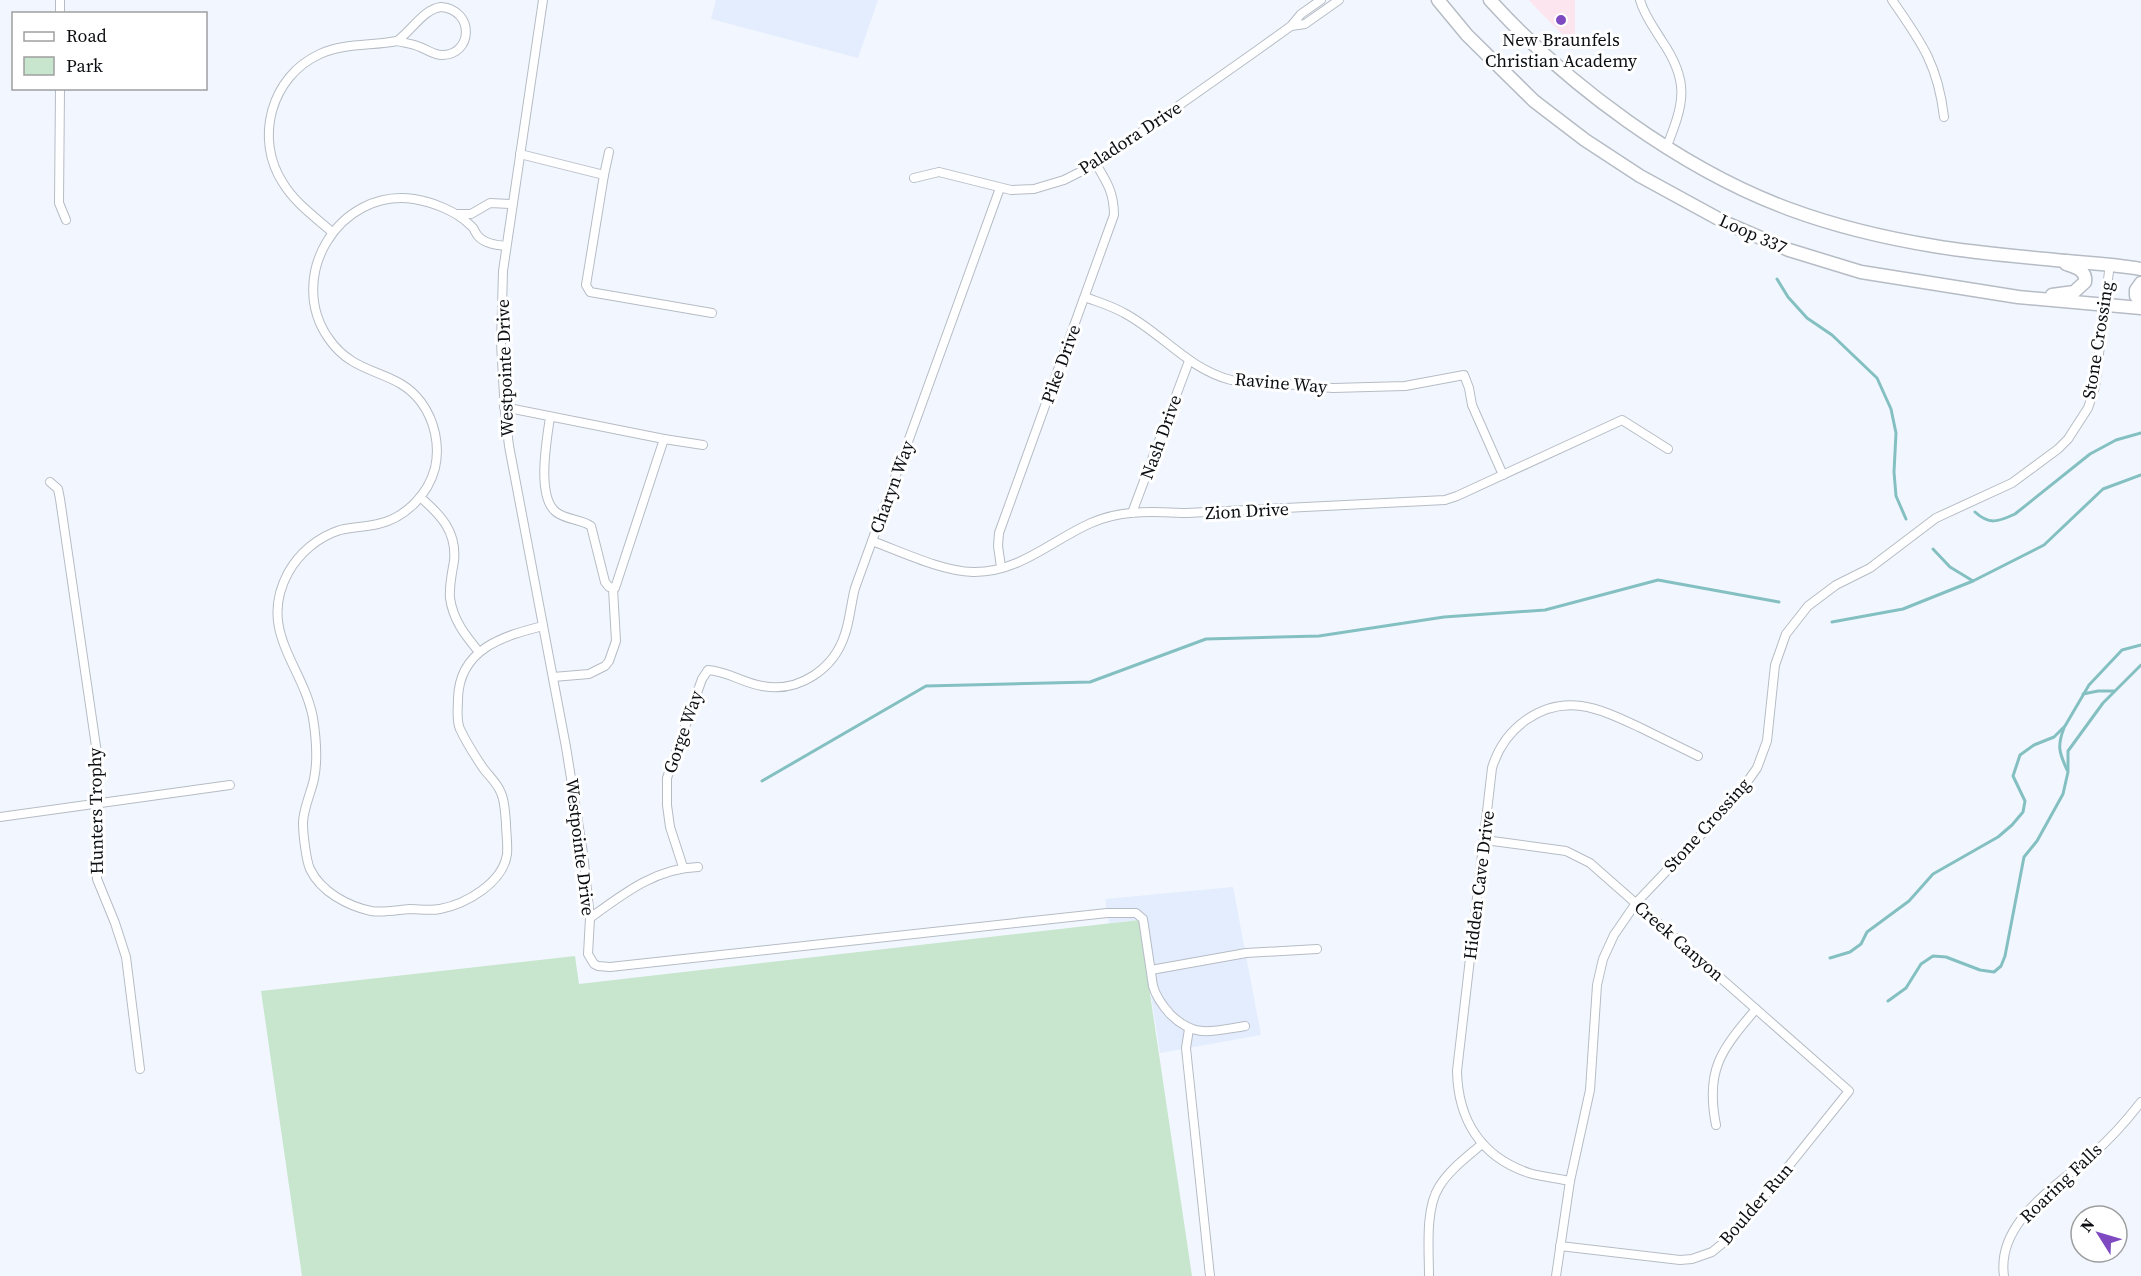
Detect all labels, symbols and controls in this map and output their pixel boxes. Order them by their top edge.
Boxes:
legend [12,12,207,90]
marker: New Braunfels Christian Academy [1554,13,1568,27]
text: Road [66,23,107,48]
place label: New Braunfels Christian Academy [1485,27,1638,73]
text: Park [66,53,103,78]
street label: Paladora Drive [1073,95,1186,180]
street label: Loop 337 [1715,207,1791,260]
street label: Stone Crossing [2076,279,2119,401]
street label: Westpointe Drive [490,299,519,437]
street label: Pike Drive [1035,321,1086,407]
street label: Ravine Way [1234,366,1329,399]
street label: Nash Drive [1134,391,1187,483]
street label: Charyn Way [863,436,920,537]
street label: Zion Drive [1205,496,1289,525]
street label: Gorge Way [657,686,709,776]
street label: Hunters Trophy [82,747,109,874]
street label: Stone Crossing [1658,772,1756,877]
street label: Westpointe Drive [560,777,601,917]
street label: Hidden Cave Drive [1457,809,1500,961]
street label: Creek Canyon [1629,895,1730,987]
street label: Roaring Falls [2014,1137,2107,1228]
street label: Boulder Run [1713,1157,1798,1250]
north arrow [2069,1204,2129,1264]
text: N [2075,1213,2100,1236]

